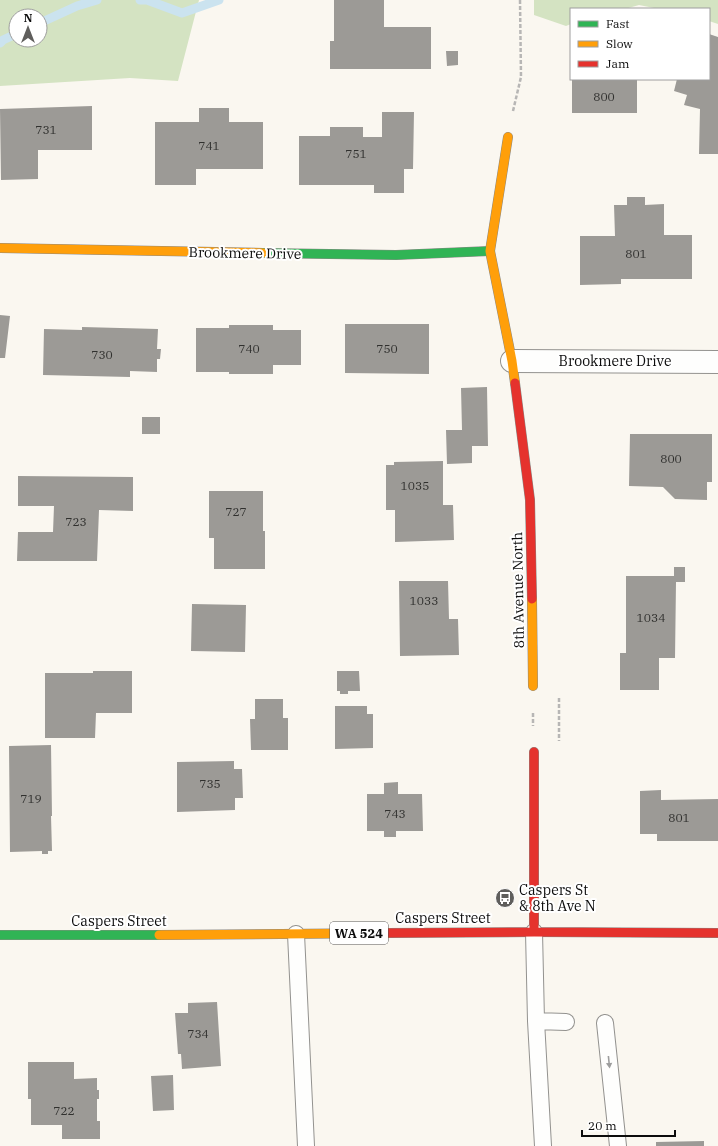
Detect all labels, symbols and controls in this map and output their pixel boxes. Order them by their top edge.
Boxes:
north arrow [8,8,48,48]
legend [570,8,710,80]
text: N [24,11,33,25]
text: Fast [606,16,630,31]
text: Slow [606,36,633,51]
text: Jam [606,56,630,71]
house number: 800 [593,89,615,104]
house number: 731 [35,122,57,137]
house number: 741 [198,138,220,153]
house number: 751 [345,146,367,161]
street label: Brookmere Drive [188,243,302,263]
house number: 801 [625,246,647,261]
house number: 740 [238,341,260,356]
house number: 750 [376,341,398,356]
house number: 730 [91,347,113,362]
street label: Brookmere Drive [559,352,671,370]
house number: 800 [660,451,682,466]
house number: 1035 [401,478,429,493]
house number: 727 [225,504,247,519]
house number: 723 [65,514,87,529]
street label: 8th Avenue North [508,531,528,648]
house number: 1033 [410,593,438,608]
house number: 1034 [637,610,665,625]
house number: 735 [199,776,221,791]
house number: 719 [20,791,42,806]
house number: 743 [384,806,406,821]
house number: 801 [668,810,690,825]
place label: Caspers St & 8th Ave N [519,881,596,915]
bus stop icon: Caspers St & 8th Ave N [494,887,516,909]
street label: Caspers Street [395,909,491,927]
street label: Caspers Street [71,912,167,930]
road number: WA 524 [330,922,388,944]
house number: 734 [187,1026,209,1041]
one-way arrow [606,1056,612,1068]
house number: 722 [53,1103,75,1118]
scale bar [582,1112,675,1138]
text: 20 m [588,1118,617,1133]

